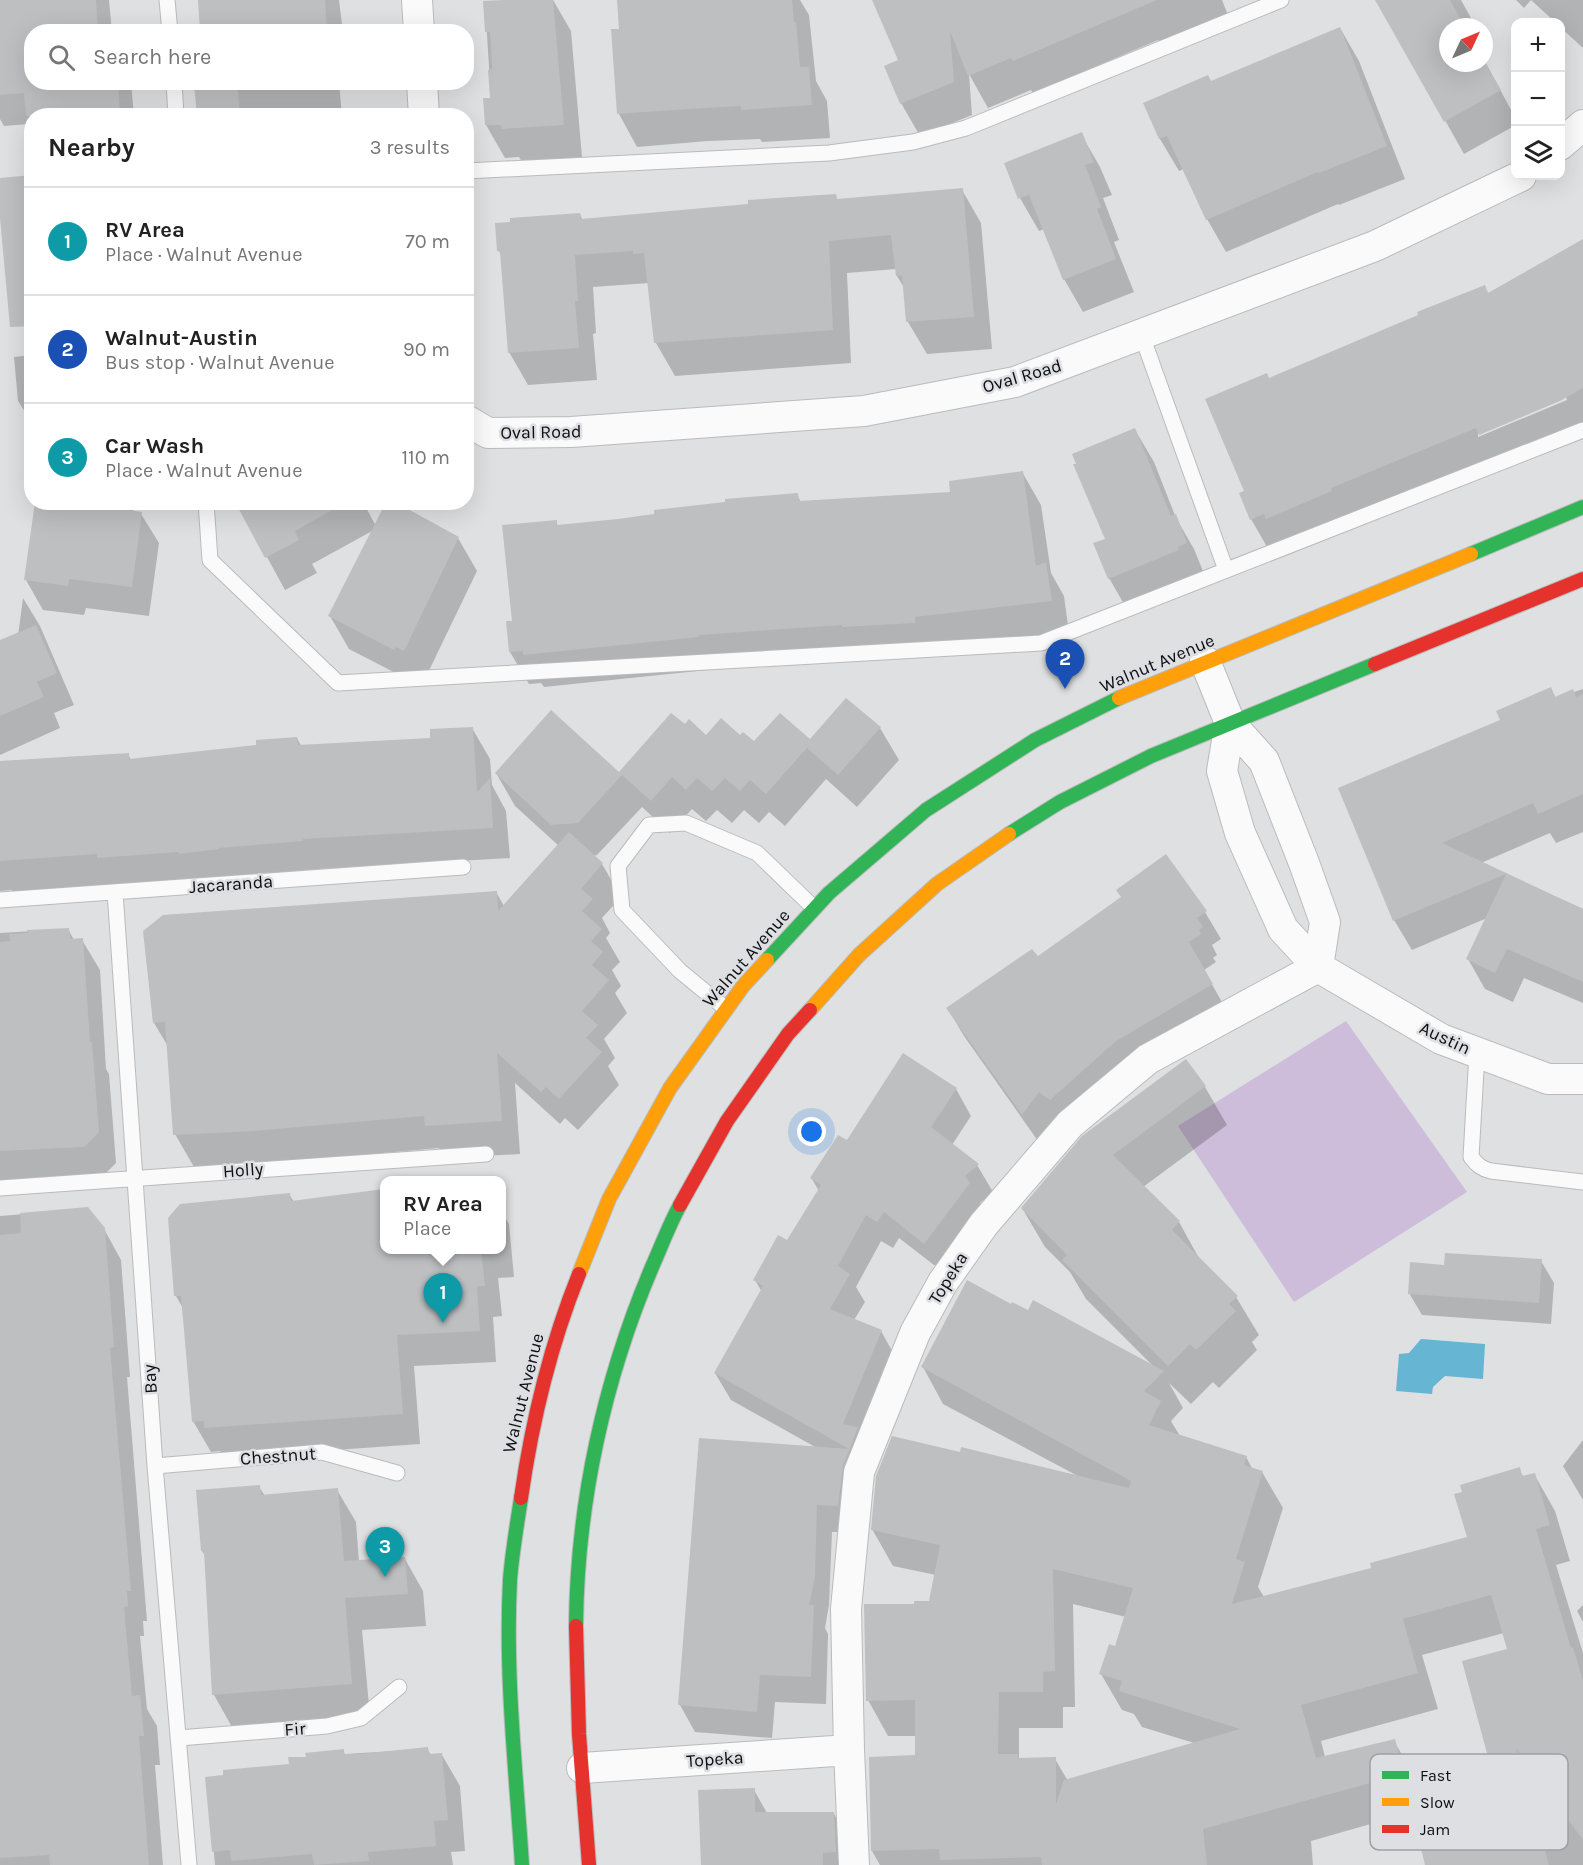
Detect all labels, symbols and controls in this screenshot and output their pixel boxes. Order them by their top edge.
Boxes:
north arrow [1439,18,1493,72]
map controls [1511,18,1565,180]
button: + [1511,18,1565,72]
search box [24,24,474,90]
icon: search [45,41,78,74]
text: Search here [93,44,211,70]
button: − [1511,72,1565,126]
button: layers [1511,126,1565,180]
text: Nearby [48,132,135,163]
text: 3 results [370,136,450,159]
text: RV Area [105,217,185,243]
text: 1 [64,230,71,253]
text: 70 m [405,230,450,253]
text: Place · Walnut Avenue [105,243,302,266]
text: Walnut-Austin [105,325,258,351]
text: 2 [61,338,74,361]
text: 90 m [403,338,450,361]
text: Bus stop · Walnut Avenue [105,351,335,374]
street label: Oval Road [980,354,1064,398]
street label: Oval Road [500,420,582,444]
text: Car Wash [105,433,204,459]
text: 3 [61,446,74,469]
text: 110 m [401,446,450,469]
text: Place · Walnut Avenue [105,459,302,482]
street label: Walnut Avenue [1096,629,1218,697]
pin: 2 [1046,640,1084,689]
street label: Jacaranda [188,870,274,898]
street label: Walnut Avenue [698,905,794,1011]
street label: Austin [1416,1017,1474,1059]
your location [797,1117,826,1146]
street label: Holly [222,1158,264,1182]
popup [380,1176,506,1254]
text: RV Area [403,1191,483,1217]
text: Place [403,1217,451,1240]
street label: Topeka [924,1248,972,1308]
pin: 1 [424,1274,462,1323]
street label: Walnut Avenue [498,1331,548,1455]
street label: Bay [138,1363,162,1394]
street label: Chestnut [239,1442,317,1470]
pin: 3 [366,1528,404,1577]
street label: Fir [284,1717,307,1741]
street label: Topeka [686,1746,744,1772]
legend [1370,1754,1568,1850]
text: Fast [1420,1766,1451,1785]
text: Slow [1420,1793,1455,1812]
text: Jam [1420,1820,1450,1839]

